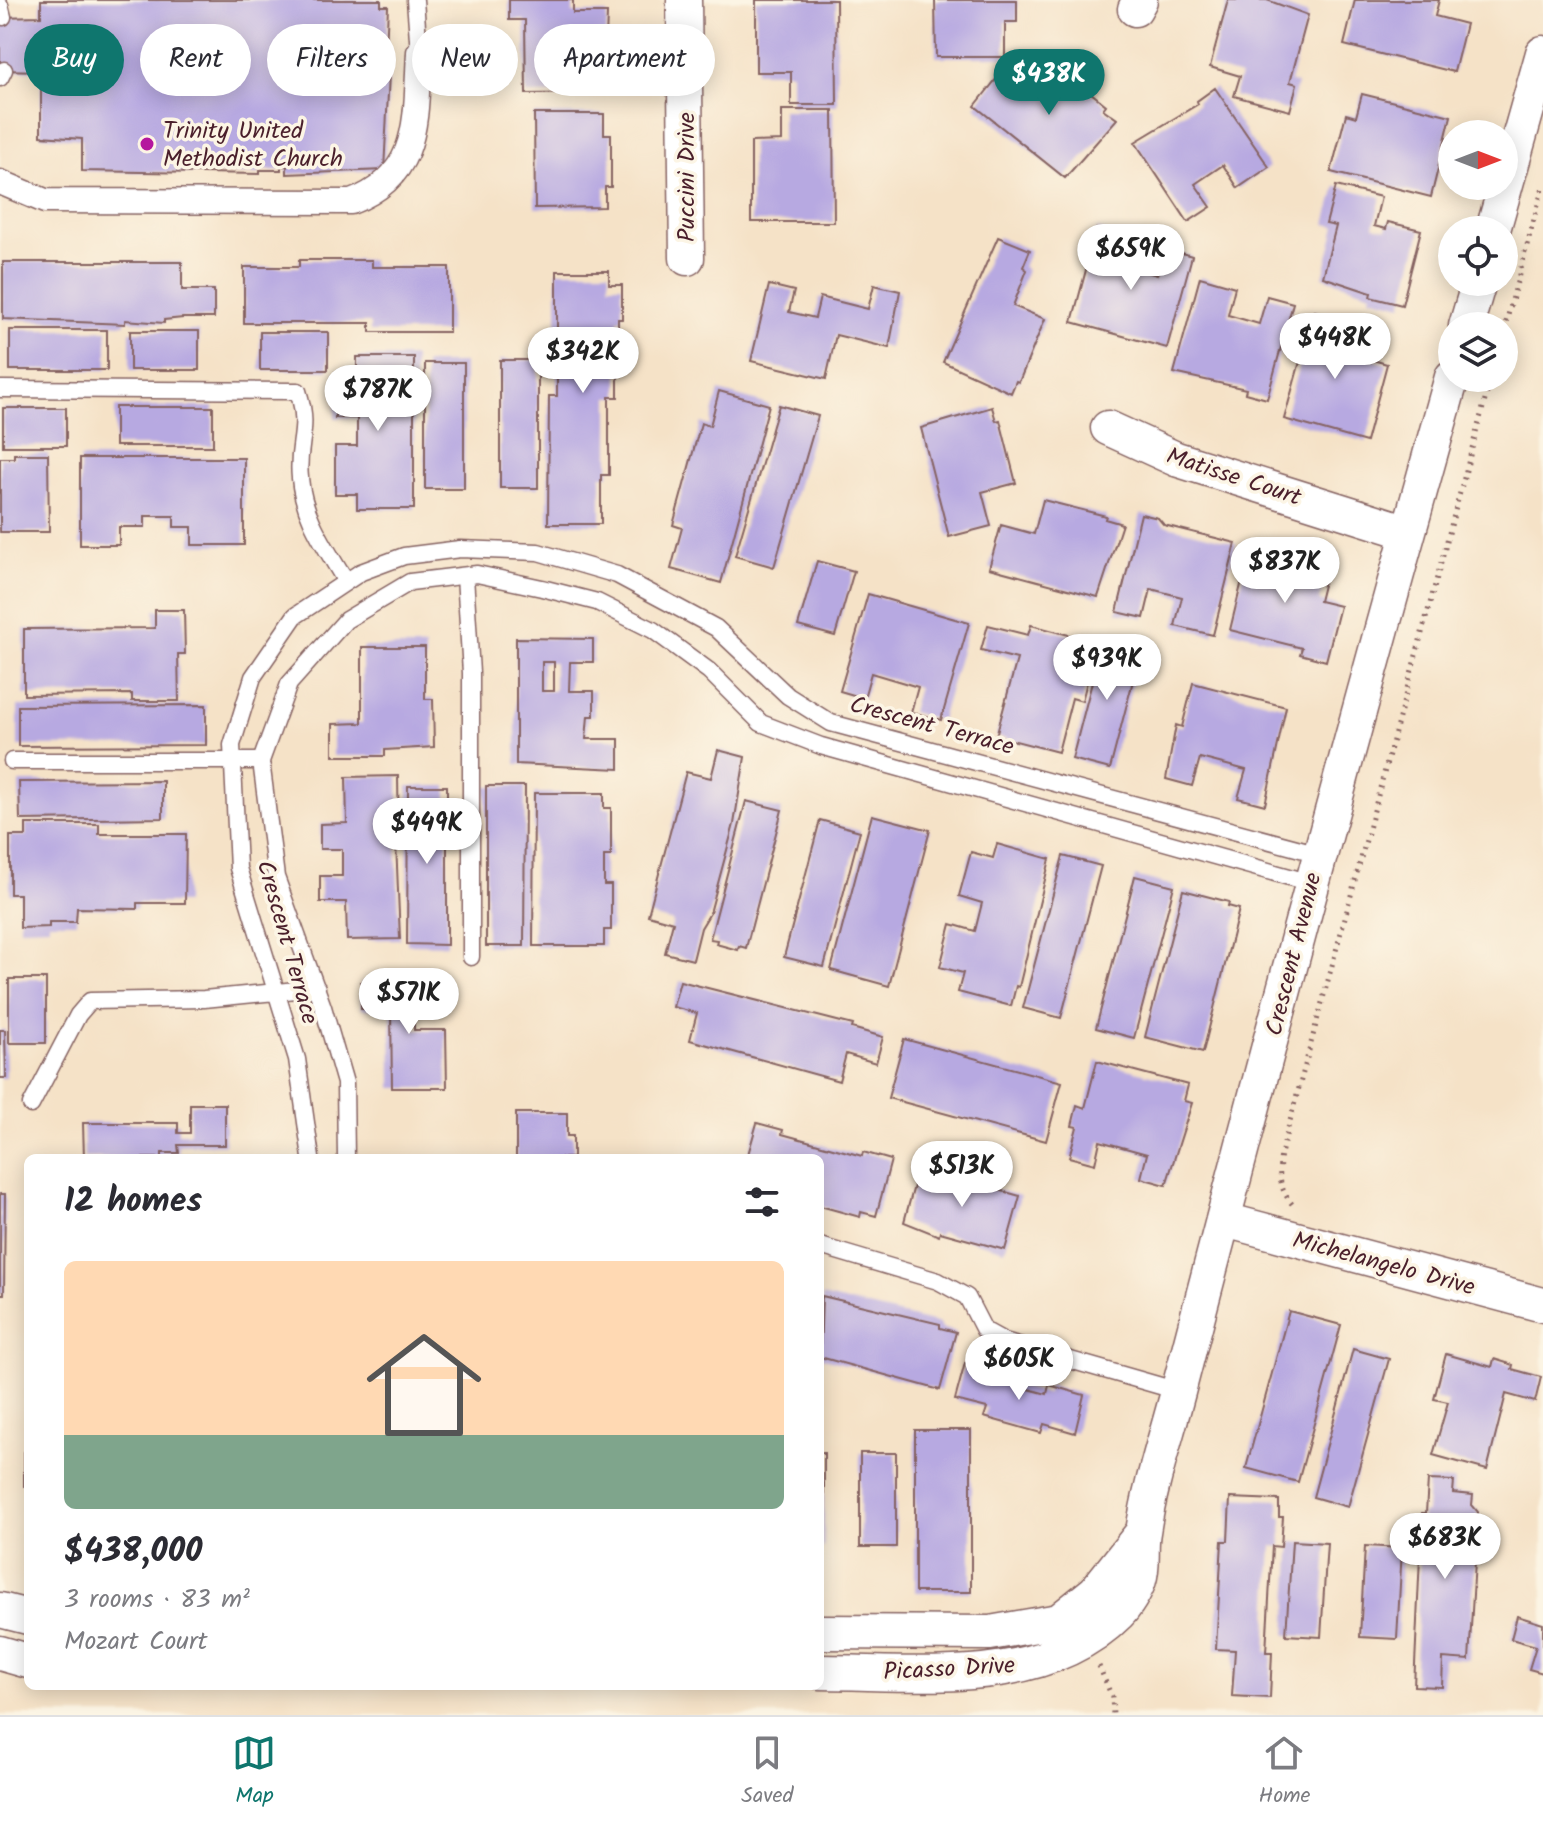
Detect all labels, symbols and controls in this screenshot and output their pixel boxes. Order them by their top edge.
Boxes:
chip: Buy [24,24,124,96]
chip: Rent [140,24,251,96]
chip: Filters [267,24,396,96]
chip: New [412,24,518,96]
chip: Apartment [534,24,715,96]
pin: $438K [993,49,1105,117]
text: $438K [1012,54,1086,96]
place label: Trinity United Methodist Church [163,112,343,179]
street label: Puccini Drive [668,112,707,242]
north arrow [1438,120,1518,200]
map controls [1438,120,1518,392]
marker: Trinity United Methodist Church [138,135,156,153]
button: locate [1438,216,1518,296]
pin: $659K [1075,224,1187,292]
text: $659K [1095,229,1167,271]
button: layers [1438,312,1518,392]
pin: $448K [1279,313,1391,381]
text: $448K [1298,318,1372,360]
pin: $342K [527,327,639,395]
text: $342K [546,332,620,374]
pin: $787K [322,365,434,433]
text: $787K [343,370,413,412]
street label: Matisse Court [1161,437,1307,518]
pin: $837K [1229,537,1341,605]
text: $837K [1249,542,1321,584]
pin: $939K [1051,634,1163,702]
text: $939K [1071,639,1143,681]
street label: Crescent Terrace [845,686,1018,767]
pin: $449K [371,798,483,866]
text: $449K [391,803,463,845]
street label: Crescent Terrace [245,856,329,1029]
street label: Crescent Avenue [1255,868,1334,1040]
pin: $571K [353,968,465,1036]
text: $571K [377,973,441,1015]
pin: $513K [906,1141,1018,1209]
text: $513K [929,1146,995,1188]
text: 12 homes [64,1175,202,1229]
icon: filters [740,1180,784,1224]
street label: Michelangelo Drive [1288,1221,1479,1308]
icon: home [352,1313,496,1457]
pin: $605K [963,1334,1075,1402]
text: $605K [983,1339,1055,1381]
pin: $683K [1389,1513,1501,1581]
text: $683K [1408,1518,1482,1560]
text: $438,000 [64,1525,203,1579]
text: 3 rooms · 83 m² [64,1579,250,1621]
text: Mozart Court [64,1621,208,1663]
street label: Picasso Drive [882,1647,1016,1692]
tab: Map [232,1731,276,1814]
tab: Saved [741,1731,794,1814]
tab: Home [1258,1731,1311,1814]

